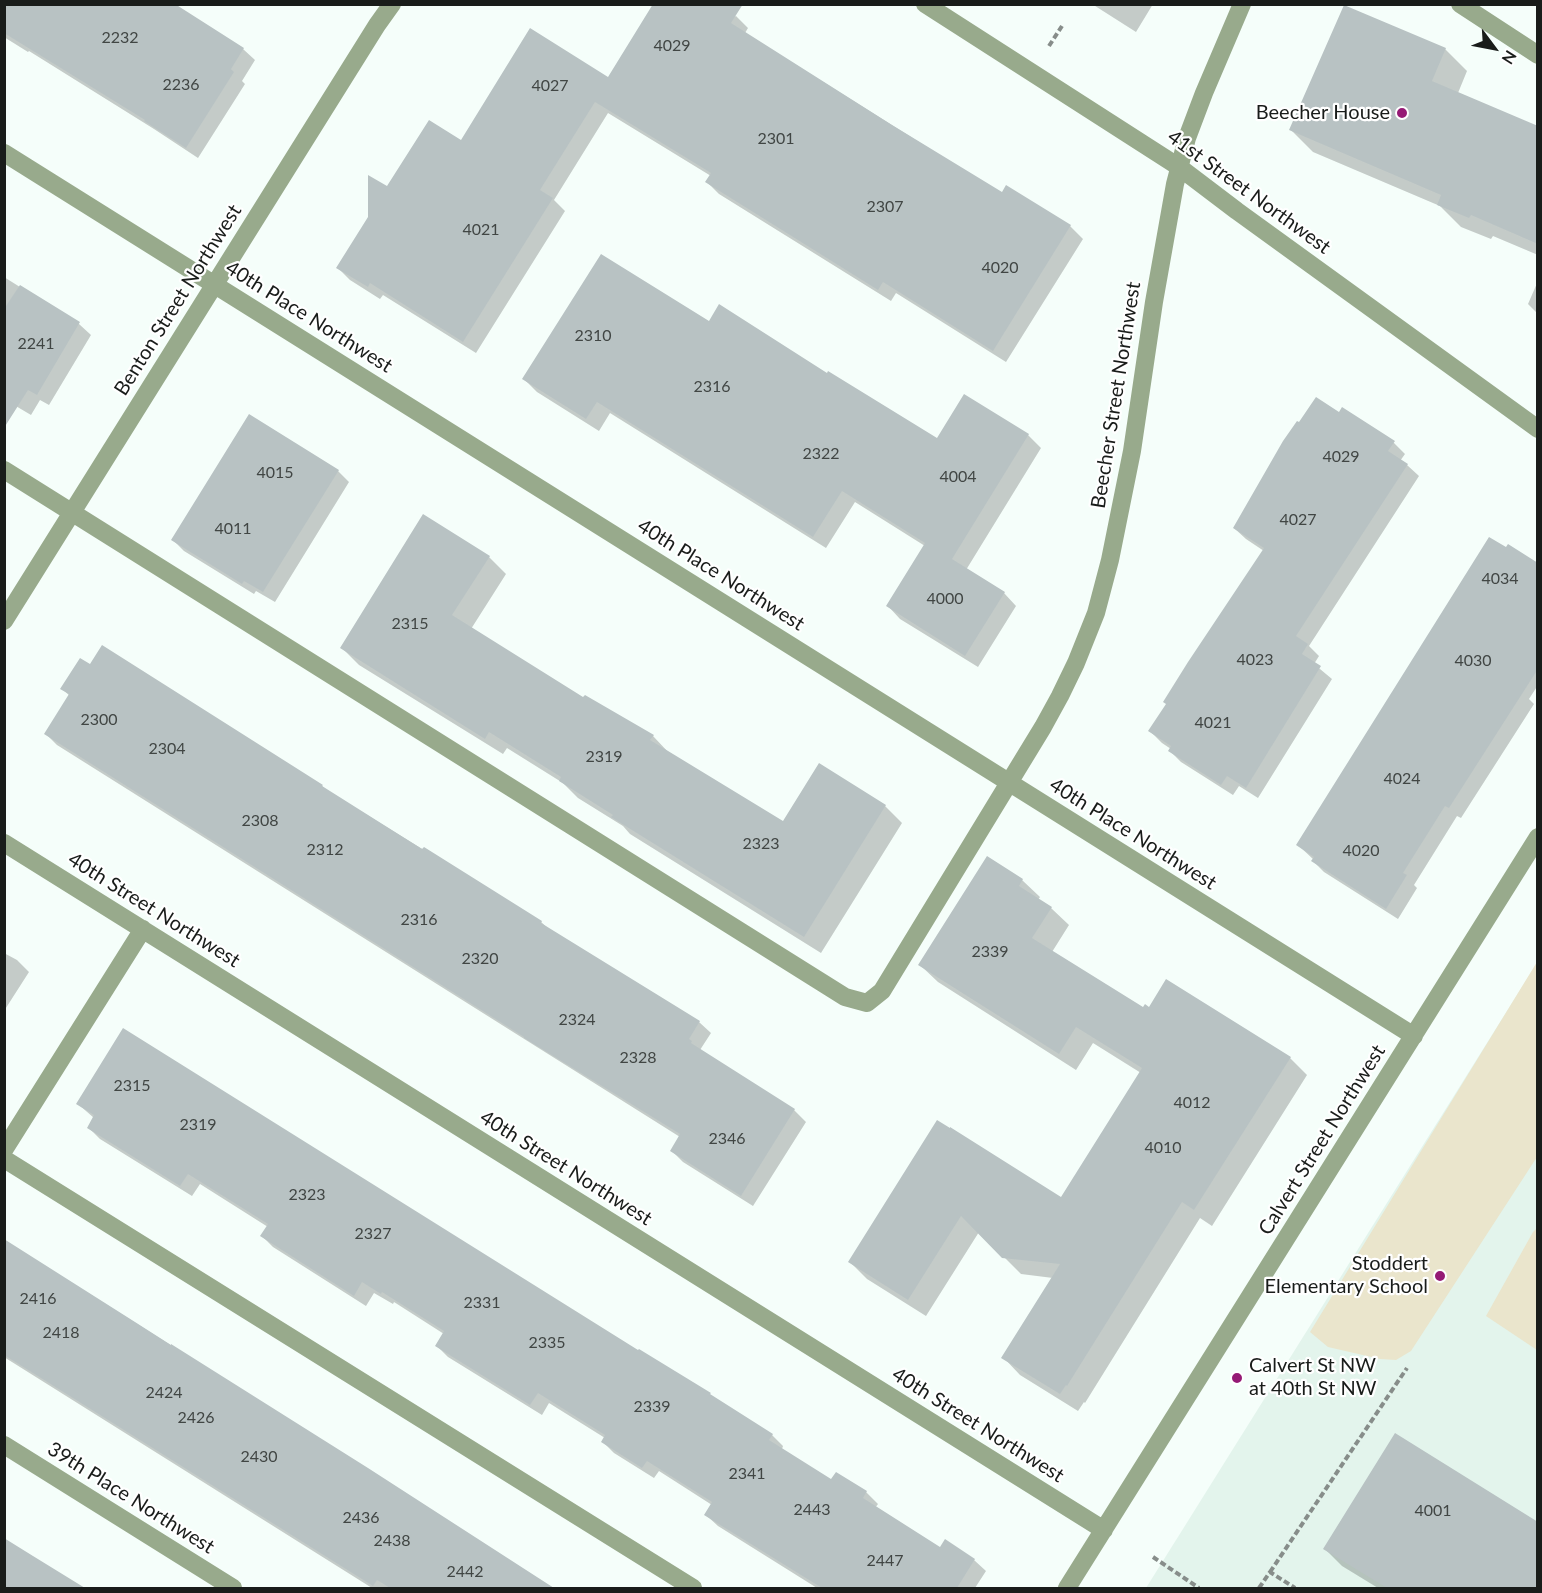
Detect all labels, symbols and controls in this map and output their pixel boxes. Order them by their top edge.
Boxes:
north arrow [1464,18,1524,78]
house number: 2232 [101,28,139,48]
house number: 4029 [653,36,691,56]
text: N [1498,48,1521,68]
house number: 2236 [162,75,200,95]
house number: 4027 [531,76,569,96]
place label: Beecher House [1256,101,1390,125]
marker: Beecher House [1395,106,1409,120]
street label: 41st Street Northwest [1163,125,1335,259]
house number: 2301 [757,129,795,149]
house number: 2307 [866,197,904,217]
street label: Benton Street Northwest [109,200,247,400]
house number: 4021 [462,220,500,240]
street label: 40th Place Northwest [221,256,397,378]
house number: 4020 [981,258,1019,278]
street label: Beecher Street Northwest [1086,280,1146,510]
house number: 2310 [574,326,612,346]
house number: 2241 [17,334,55,354]
house number: 2316 [693,377,731,397]
house number: 2322 [802,444,840,464]
house number: 4029 [1322,447,1360,467]
house number: 4015 [256,463,294,483]
house number: 4004 [939,467,977,487]
house number: 4027 [1279,510,1317,530]
street label: 40th Place Northwest [633,514,809,636]
house number: 4011 [214,519,252,539]
house number: 4034 [1481,569,1519,589]
house number: 4000 [926,589,964,609]
house number: 2315 [391,614,429,634]
house number: 4023 [1236,650,1274,670]
house number: 4030 [1454,651,1492,671]
house number: 2300 [80,710,118,730]
house number: 4021 [1194,713,1232,733]
house number: 2304 [148,739,186,759]
house number: 2319 [585,747,623,767]
house number: 4024 [1383,769,1421,789]
street label: 40th Place Northwest [1045,773,1221,895]
house number: 2308 [241,811,279,831]
house number: 2323 [742,834,780,854]
house number: 2312 [306,840,344,860]
house number: 4020 [1342,841,1380,861]
street label: 40th Street Northwest [64,847,244,973]
house number: 2316 [400,910,438,930]
house number: 2339 [971,942,1009,962]
house number: 2320 [461,949,499,969]
house number: 2324 [558,1010,596,1030]
street label: Calvert Street Northwest [1254,1040,1390,1240]
house number: 2328 [619,1048,657,1068]
house number: 2315 [113,1076,151,1096]
house number: 4012 [1173,1093,1211,1113]
street label: 40th Street Northwest [476,1105,656,1231]
house number: 2319 [179,1115,217,1135]
house number: 2346 [708,1129,746,1149]
house number: 4010 [1144,1138,1182,1158]
house number: 2323 [288,1185,326,1205]
house number: 2327 [354,1224,392,1244]
place label: Stoddert Elementary School [1265,1252,1428,1299]
marker: Stoddert Elementary School [1433,1269,1447,1283]
house number: 2416 [19,1289,57,1309]
house number: 2331 [463,1293,501,1313]
house number: 2418 [42,1323,80,1343]
house number: 2335 [528,1333,566,1353]
place label: Calvert St NW at 40th St NW [1249,1354,1376,1401]
street label: 40th Street Northwest [888,1362,1068,1488]
marker: Calvert St NW at 40th St NW [1230,1371,1244,1385]
house number: 2424 [145,1383,183,1403]
house number: 2339 [633,1397,671,1417]
house number: 2426 [177,1408,215,1428]
street label: 39th Place Northwest [43,1437,219,1559]
house number: 2430 [240,1447,278,1467]
house number: 2341 [728,1464,766,1484]
house number: 2443 [793,1500,831,1520]
house number: 4001 [1414,1501,1452,1521]
house number: 2436 [342,1508,380,1528]
house number: 2438 [373,1531,411,1551]
house number: 2447 [866,1551,904,1571]
house number: 2442 [446,1562,484,1582]

